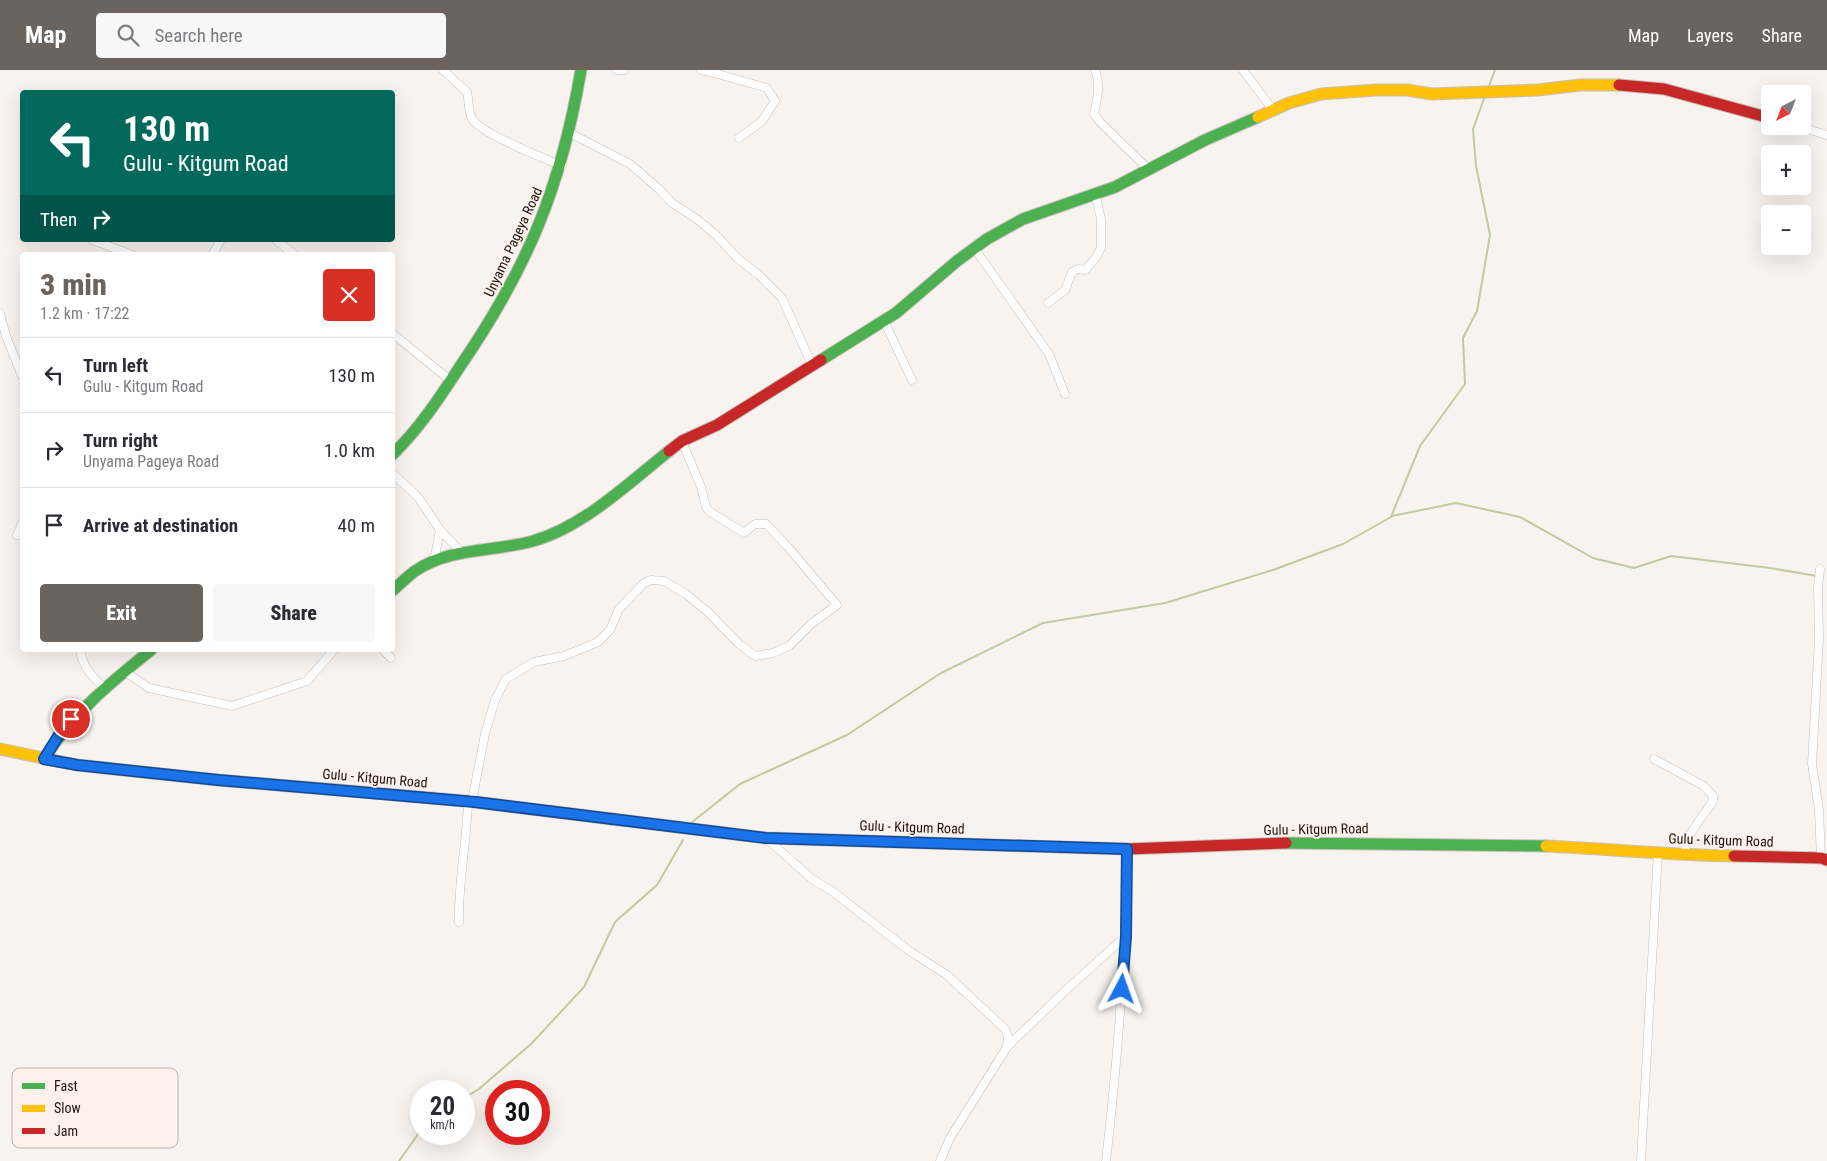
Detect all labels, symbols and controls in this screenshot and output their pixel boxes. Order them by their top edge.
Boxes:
search box [96,13,446,58]
text: Map [25,21,66,49]
icon: search [114,21,142,49]
text: Search here [154,24,243,47]
text: Map [1628,25,1659,46]
text: Layers [1687,25,1734,46]
text: Share [1762,25,1802,46]
north arrow [1761,85,1811,135]
map controls [1761,85,1811,255]
text: 130 m [123,109,210,150]
icon: left [40,110,105,175]
button: + [1761,145,1811,195]
text: Gulu - Kitgum Road [123,151,289,176]
street label: Unyama Pageya Road [481,185,545,299]
icon: right [87,205,115,233]
button: − [1761,205,1811,255]
text: Then [40,208,77,231]
text: 3 min [40,267,107,302]
button: close [323,269,375,321]
text: 1.2 km · 17:22 [40,304,130,323]
text: Turn left [83,354,148,377]
icon: left [40,361,68,389]
text: 130 m [328,364,375,387]
text: Gulu - Kitgum Road [83,377,204,396]
text: Turn right [83,429,158,452]
icon: right [40,436,68,464]
text: 1.0 km [324,439,375,462]
text: Unyama Pageya Road [83,452,219,471]
icon: arrive [40,511,68,539]
text: Arrive at destination [83,514,238,537]
text: 40 m [338,514,375,537]
button: Exit [40,584,203,642]
button: Share [213,584,375,642]
pin [50,698,92,740]
icon: arrive [57,705,85,733]
street label: Gulu - Kitgum Road [322,765,428,791]
street label: Gulu - Kitgum Road [859,817,965,837]
street label: Gulu - Kitgum Road [1263,820,1369,838]
street label: Gulu - Kitgum Road [1668,830,1774,850]
position arrow [1095,962,1147,1014]
legend [12,1068,178,1148]
text: Fast [54,1078,78,1094]
speed limit sign: 30 [485,1080,550,1145]
text: 20 [430,1092,455,1121]
text: Slow [54,1100,81,1116]
text: km/h [430,1118,455,1132]
text: Jam [54,1123,78,1139]

